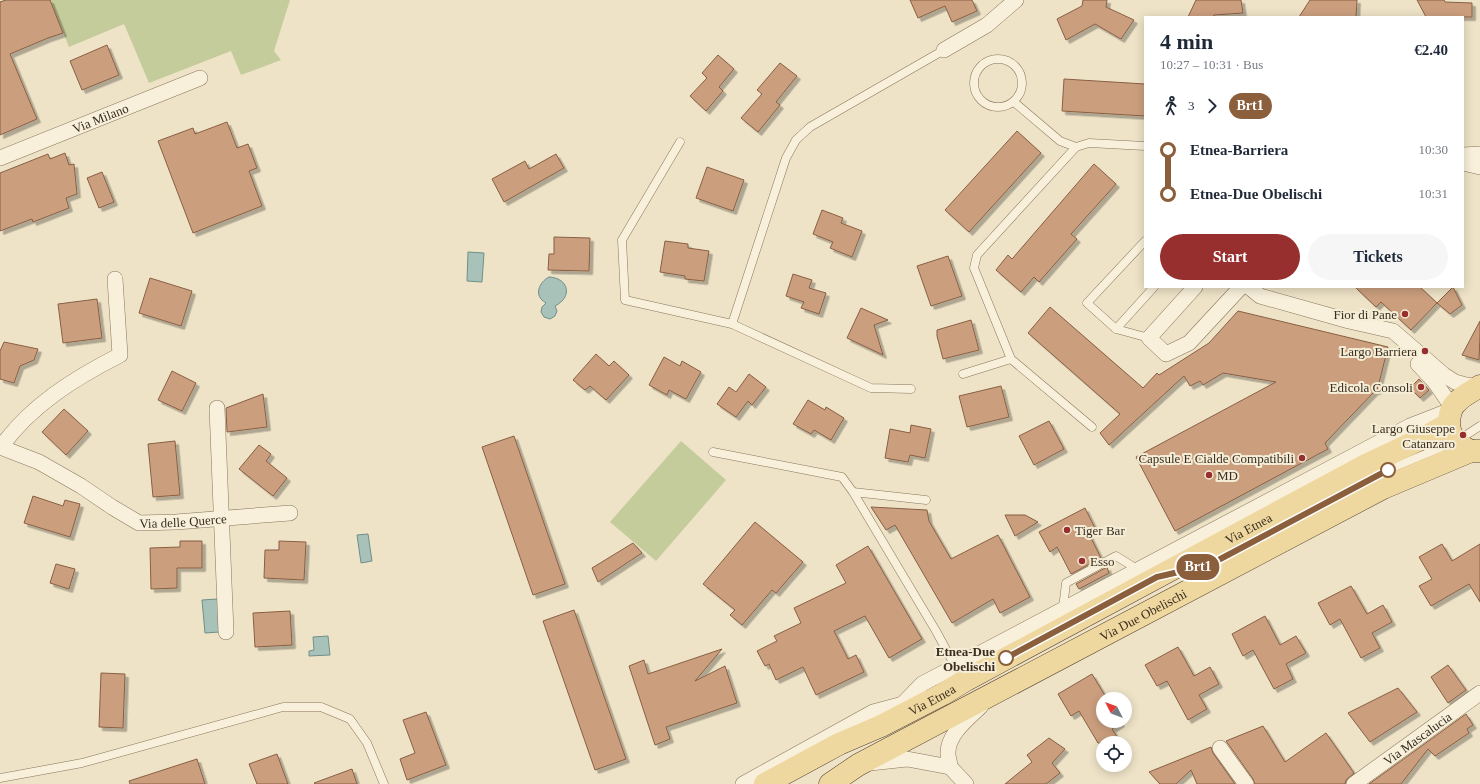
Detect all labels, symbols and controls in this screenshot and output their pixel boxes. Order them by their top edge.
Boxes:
text: 4 min [1160,29,1213,54]
text: €2.40 [1414,42,1448,58]
text: 10:27 – 10:31 · Bus [1160,57,1263,72]
icon: walk [1160,95,1182,117]
icon: forward [1201,95,1223,117]
text: 3 [1188,98,1195,113]
text: Brt1 [1237,98,1264,113]
street label: Via Milano [70,100,130,136]
text: Etnea-Barriera [1190,142,1288,158]
text: 10:30 [1418,142,1448,157]
text: Etnea-Due Obelischi [1190,186,1322,202]
text: 10:31 [1418,186,1448,201]
button: Start [1160,234,1300,280]
button: Tickets [1308,234,1448,280]
place label: Fior di Pane [1333,307,1397,322]
marker: Fior di Pane [1400,309,1410,319]
place label: Largo Barriera [1340,344,1417,359]
marker: Largo Barriera [1420,346,1430,356]
place label: Edicola Consoli [1330,380,1413,395]
marker: Edicola Consoli [1416,382,1426,392]
place label: Largo Giuseppe Catanzaro [1372,421,1455,451]
marker: Largo Giuseppe Catanzaro [1458,430,1468,440]
place label: Capsule E Cialde Compatibili [1138,451,1294,466]
marker: Capsule E Cialde Compatibili [1297,453,1307,463]
unlabelled marker [1380,462,1396,478]
place label: MD [1217,468,1238,483]
marker: MD [1204,470,1214,480]
street label: Via Etnea [1222,510,1274,547]
street label: Via delle Querce [139,511,227,530]
place label: Tiger Bar [1075,523,1125,538]
marker: Tiger Bar [1062,525,1072,535]
place label: Esso [1090,554,1115,569]
line badge: Brt1 [1170,554,1226,580]
marker: Esso [1077,556,1087,566]
text: Brt1 [1184,559,1212,574]
street label: Via Due Obelischi [1097,585,1189,644]
place label: Etnea-Due Obelischi [936,644,995,674]
marker: Etnea-Due Obelischi [998,650,1014,666]
street label: Via Etnea [906,681,958,718]
north arrow [1096,692,1132,728]
map controls [1096,692,1132,772]
street label: Via Mascalucia [1380,709,1454,768]
button: locate [1096,736,1132,772]

